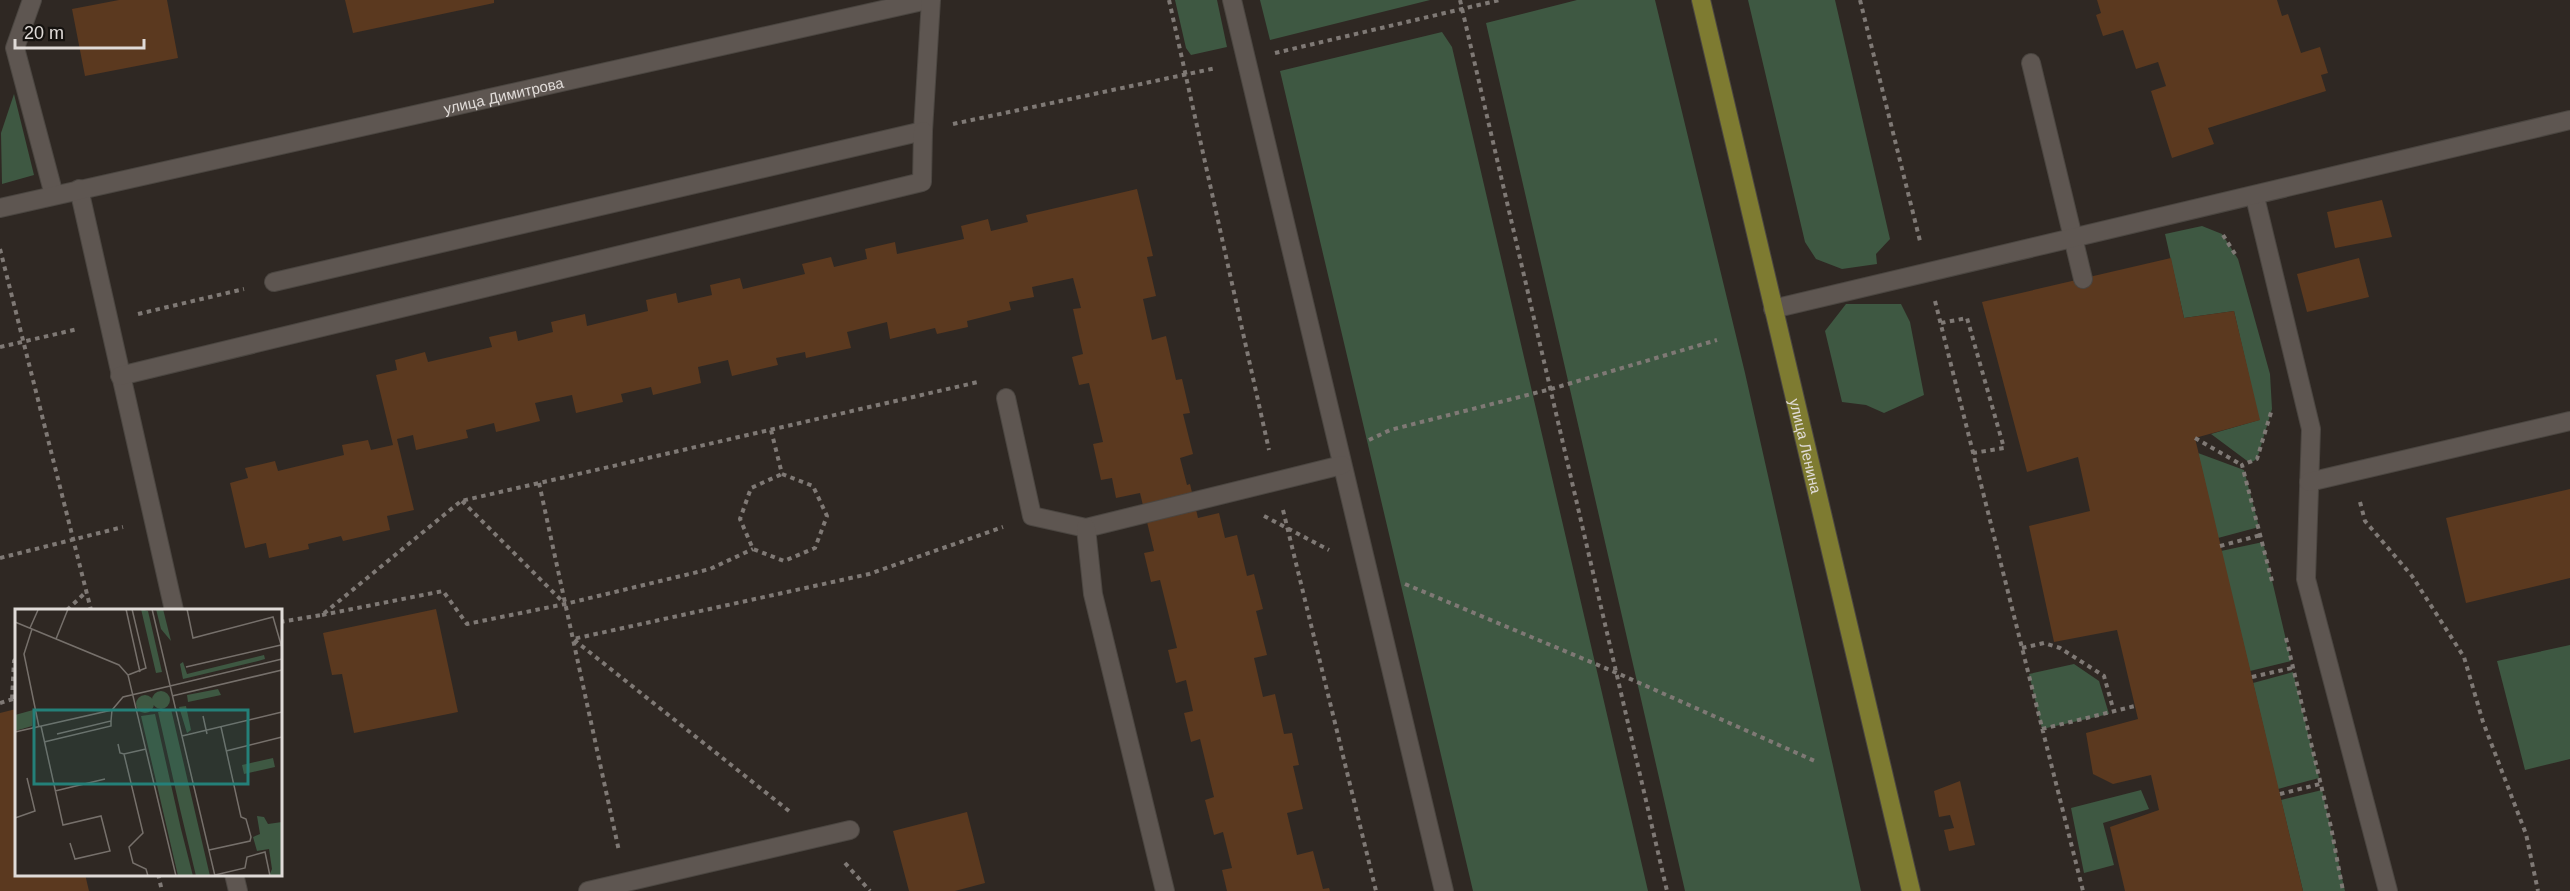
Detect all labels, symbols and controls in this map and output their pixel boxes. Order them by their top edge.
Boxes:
scale bar [15,12,144,50]
text: 20 m [24,23,64,43]
street label: улица Димитрова [442,73,566,117]
street label: улица Ленина [1787,397,1826,496]
inset map [15,609,282,876]

